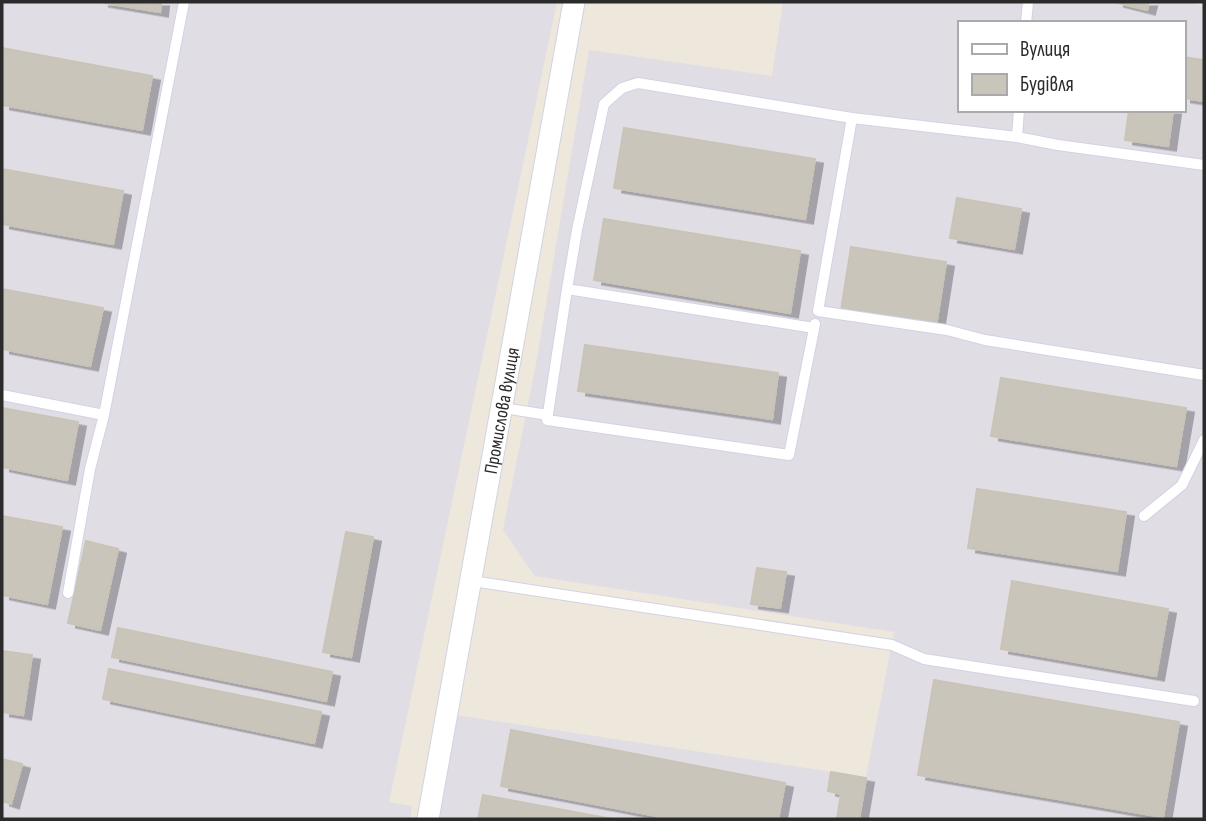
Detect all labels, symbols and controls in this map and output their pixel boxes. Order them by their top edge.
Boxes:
legend [958,21,1185,112]
text: Вулиця [1020,37,1070,62]
text: Будівля [1020,72,1074,97]
street label: Промислова вулиця [480,346,525,476]

